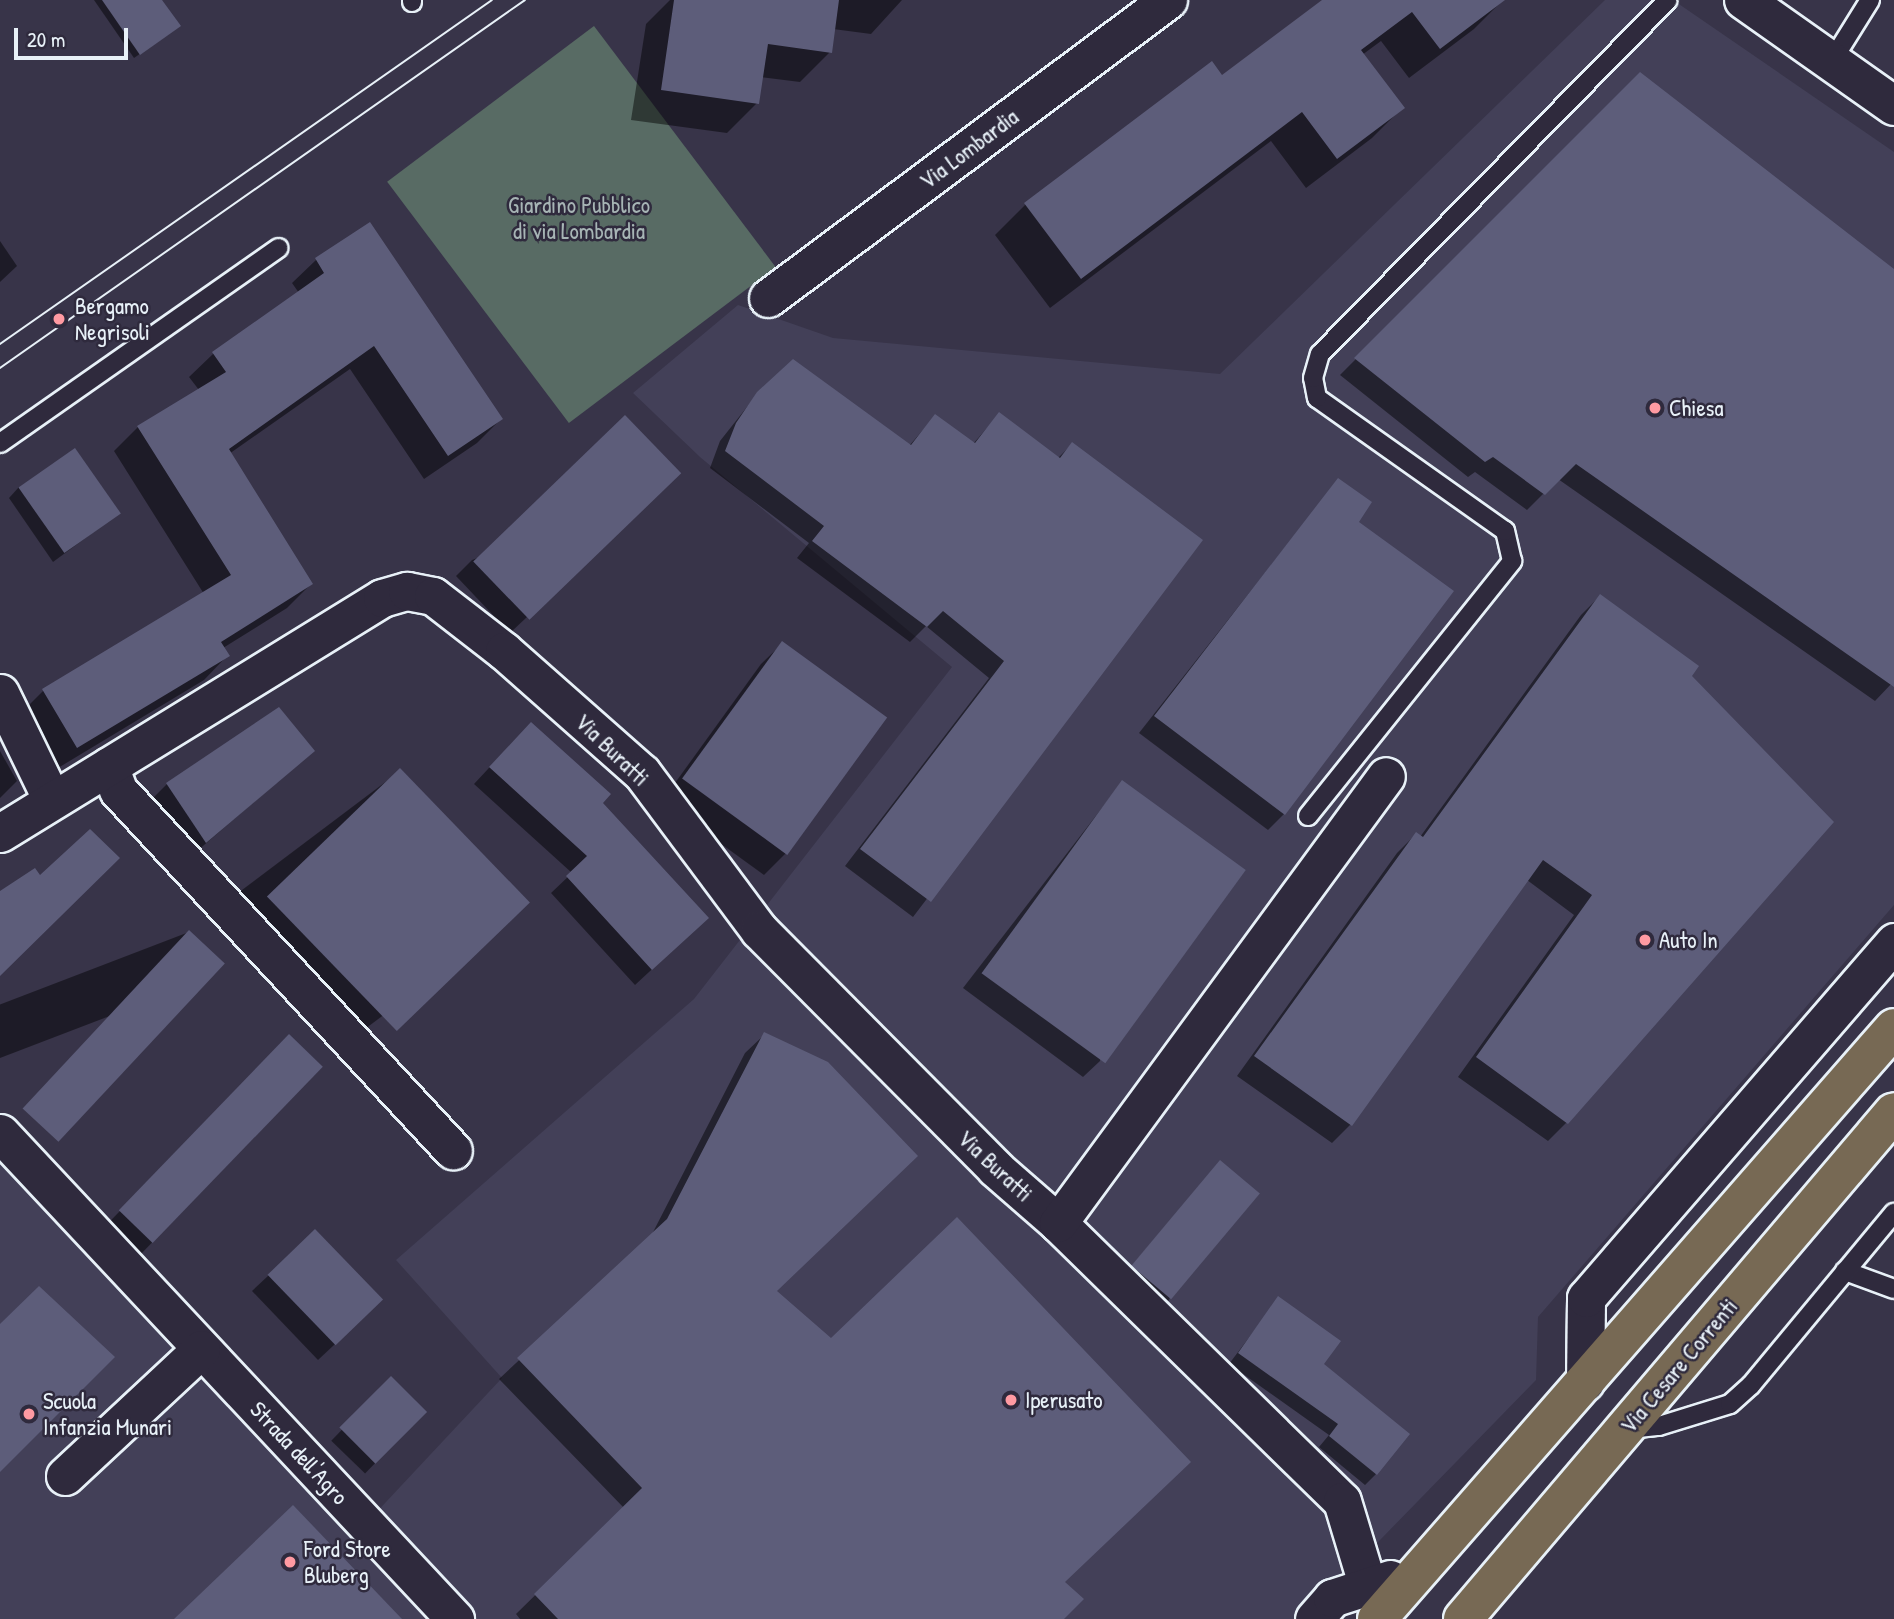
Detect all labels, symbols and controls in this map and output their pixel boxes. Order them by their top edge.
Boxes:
scale bar [18,14,131,58]
text: 20 m [27,25,65,54]
street label: Via Lombardia [914,103,1024,195]
park label: Giardino Pubblico di via Lombardia [508,191,650,245]
place label: Bergamo Negrisoli [75,292,150,346]
marker: Bergamo Negrisoli [49,309,69,329]
place label: Chiesa [1669,394,1723,422]
marker: Chiesa [1647,400,1663,416]
street label: Via Buratti [569,708,655,792]
place label: Auto In [1659,926,1718,954]
marker: Auto In [1637,932,1653,948]
street label: Via Buratti [952,1125,1038,1207]
street label: Via Cesare Correnti [1615,1293,1743,1439]
place label: Iperusato [1025,1386,1103,1414]
place label: Scuola Infanzia Munari [43,1387,172,1441]
marker: Iperusato [1003,1392,1019,1408]
street label: Strada dell'Agro [244,1396,354,1510]
marker: Scuola Infanzia Munari [21,1406,37,1422]
place label: Ford Store Bluberg [304,1535,391,1589]
marker: Ford Store Bluberg [282,1554,298,1570]

